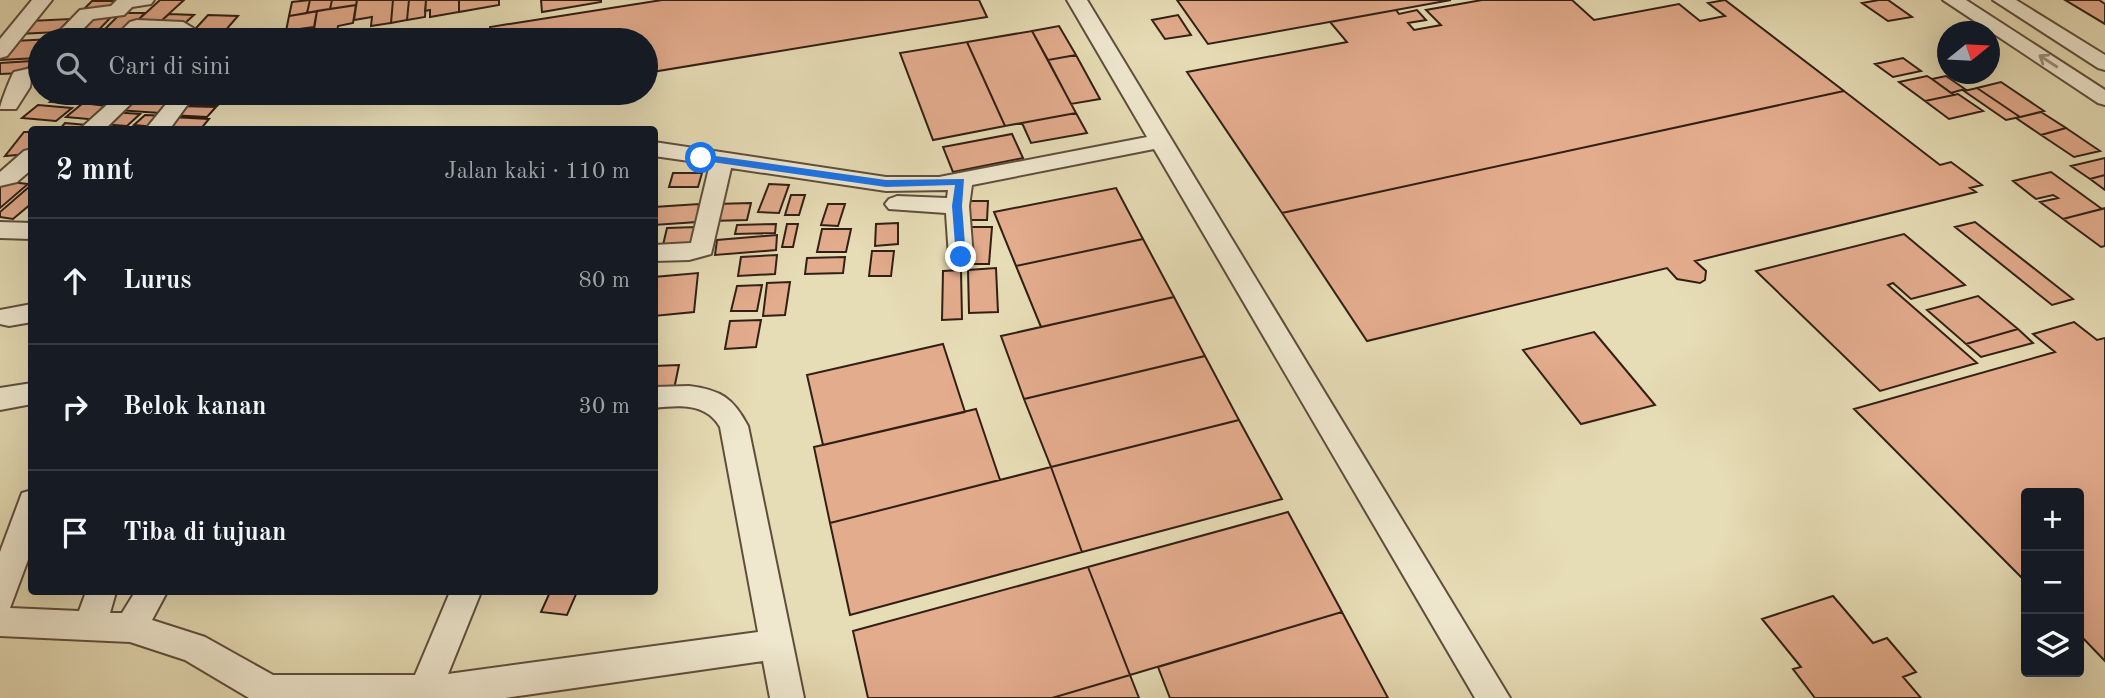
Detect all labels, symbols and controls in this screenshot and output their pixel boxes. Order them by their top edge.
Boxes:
north arrow [1937,21,2000,84]
search box [28,28,658,105]
icon: search [52,48,90,86]
text: Cari di sini [108,54,230,80]
one-way arrow [2038,54,2058,68]
route start [685,142,716,173]
text: 2 mnt [56,156,133,186]
text: Jalan kaki · 110 m [444,160,630,183]
route end [945,241,976,272]
icon: ahead [56,262,94,300]
text: Lurus [123,268,191,294]
text: 80 m [579,269,630,292]
icon: right [56,388,94,426]
text: Belok kanan [123,394,267,420]
text: 30 m [579,395,630,418]
map controls [2021,488,2084,677]
button: + [2021,488,2084,551]
icon: arrive [56,514,94,552]
text: Tiba di tujuan [123,520,287,546]
button: − [2021,551,2084,614]
button: layers [2021,614,2084,677]

